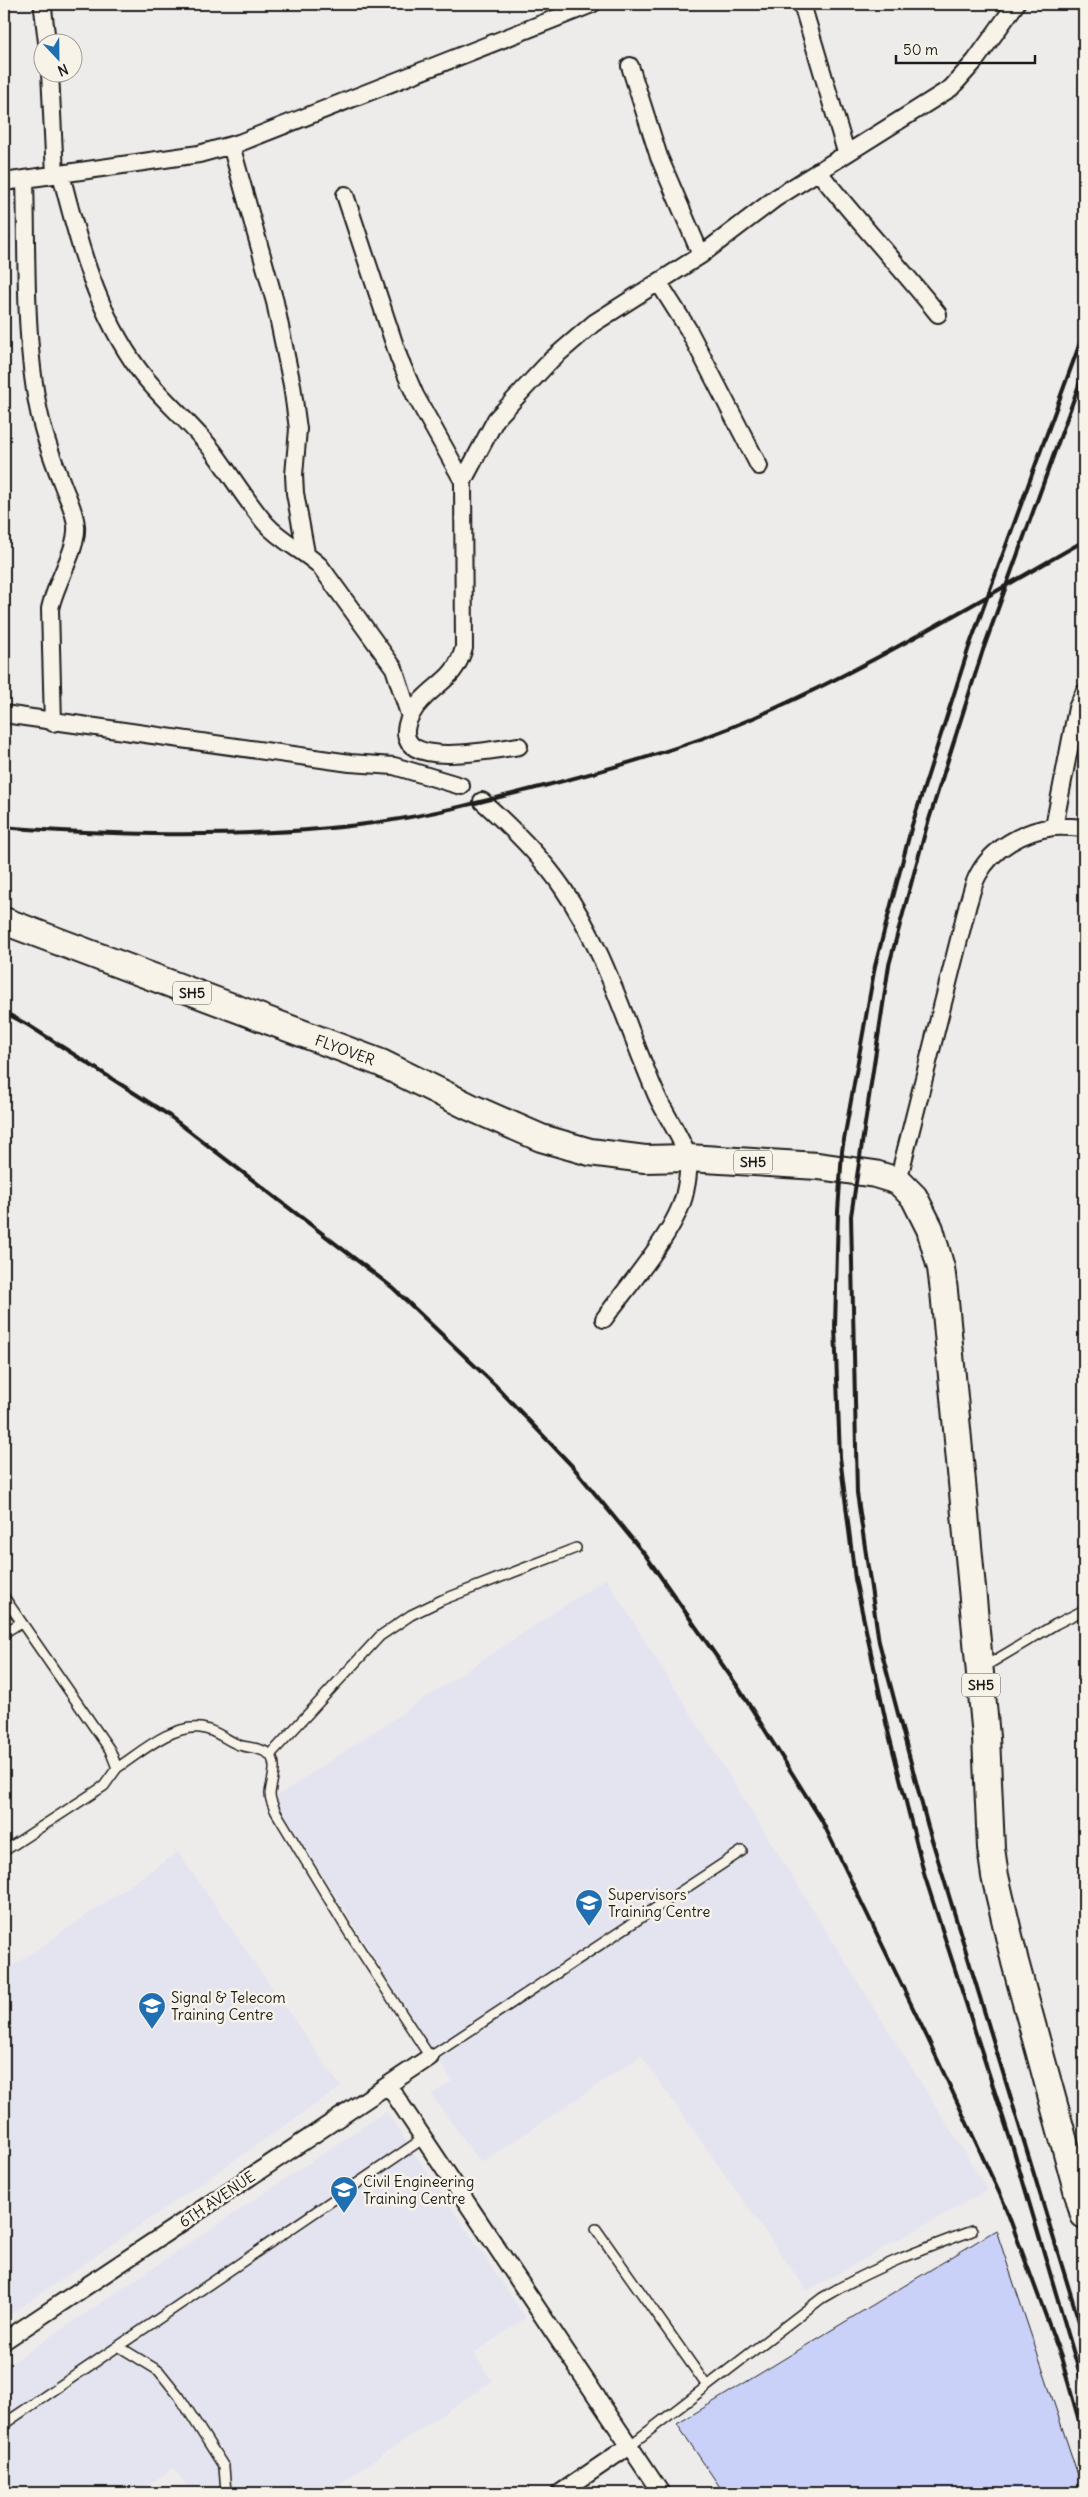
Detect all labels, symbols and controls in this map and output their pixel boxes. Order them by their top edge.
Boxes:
north arrow [32,32,82,82]
scale bar [896,32,1034,64]
text: 50 m [903,40,938,59]
text: N [55,60,71,80]
road number: SH5 [173,981,211,1004]
street label: FLYOVER [312,1030,378,1070]
road number: SH5 [734,1150,772,1174]
road number: SH5 [962,1674,1000,1696]
place label: Supervisors Training Centre [608,1885,710,1921]
school or university icon: Supervisors Training Centre [574,1888,604,1927]
place label: Signal & Telecom Training Centre [171,1988,286,2024]
school or university icon: Signal & Telecom Training Centre [137,1991,167,2030]
street label: 6TH AVENUE [175,2167,259,2231]
place label: Civil Engineering Training Centre [363,2172,474,2208]
school or university icon: Civil Engineering Training Centre [329,2175,359,2214]

